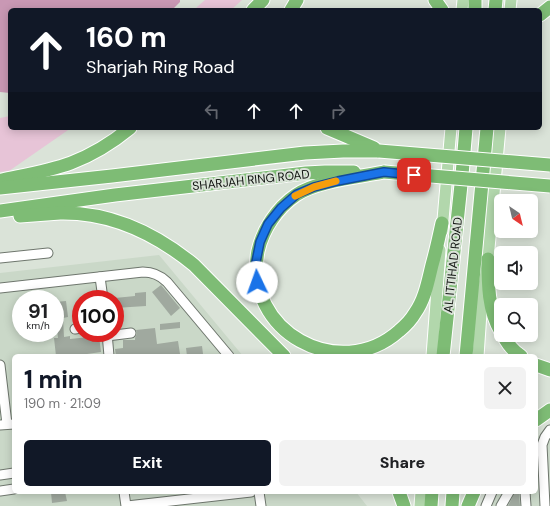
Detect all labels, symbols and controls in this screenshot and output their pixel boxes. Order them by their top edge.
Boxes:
text: 160 m [86,19,167,56]
icon: ahead [20,24,72,76]
text: Sharjah Ring Road [86,55,235,79]
icon: left [201,100,223,122]
icon: ahead [243,100,265,122]
icon: ahead [285,100,307,122]
icon: right [327,100,349,122]
pin [397,158,431,192]
icon: arrive [403,164,425,186]
street label: SHARJAH RING ROAD [192,166,310,194]
north arrow [494,194,538,238]
map controls [494,194,538,342]
street label: AL ITTIHAD ROAD [440,216,466,314]
button: sound [494,246,538,290]
position arrow [236,261,278,303]
speed limit sign: 100 [72,290,124,342]
text: 91 [28,298,48,324]
button: search [494,298,538,342]
text: km/h [26,319,50,332]
text: 1 min [24,364,83,395]
button: close [484,367,526,409]
text: 190 m · 21:09 [24,395,101,412]
button: Exit [24,440,271,486]
button: Share [279,440,526,486]

